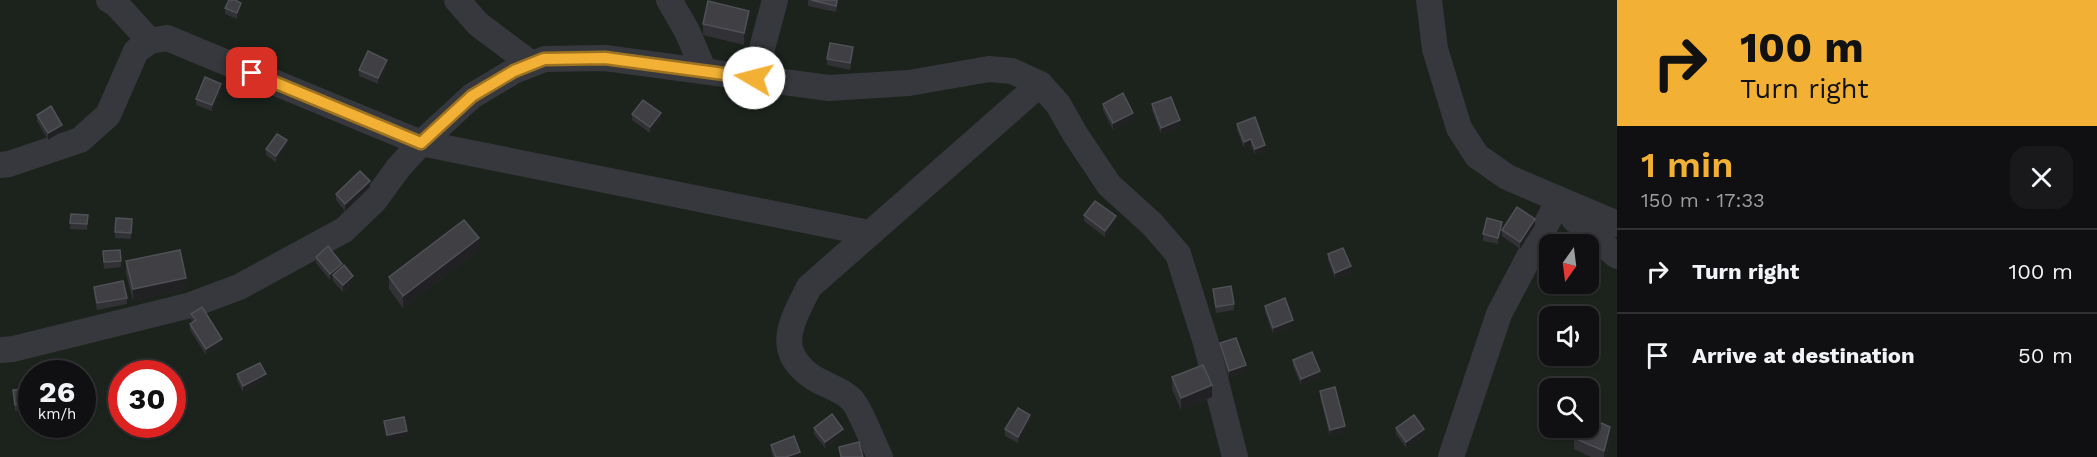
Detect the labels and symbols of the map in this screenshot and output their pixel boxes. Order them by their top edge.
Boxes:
position arrow [722,46,786,110]
pin [226,47,277,98]
north arrow [1539,234,1599,294]
speed limit sign: 30 [108,360,186,438]

